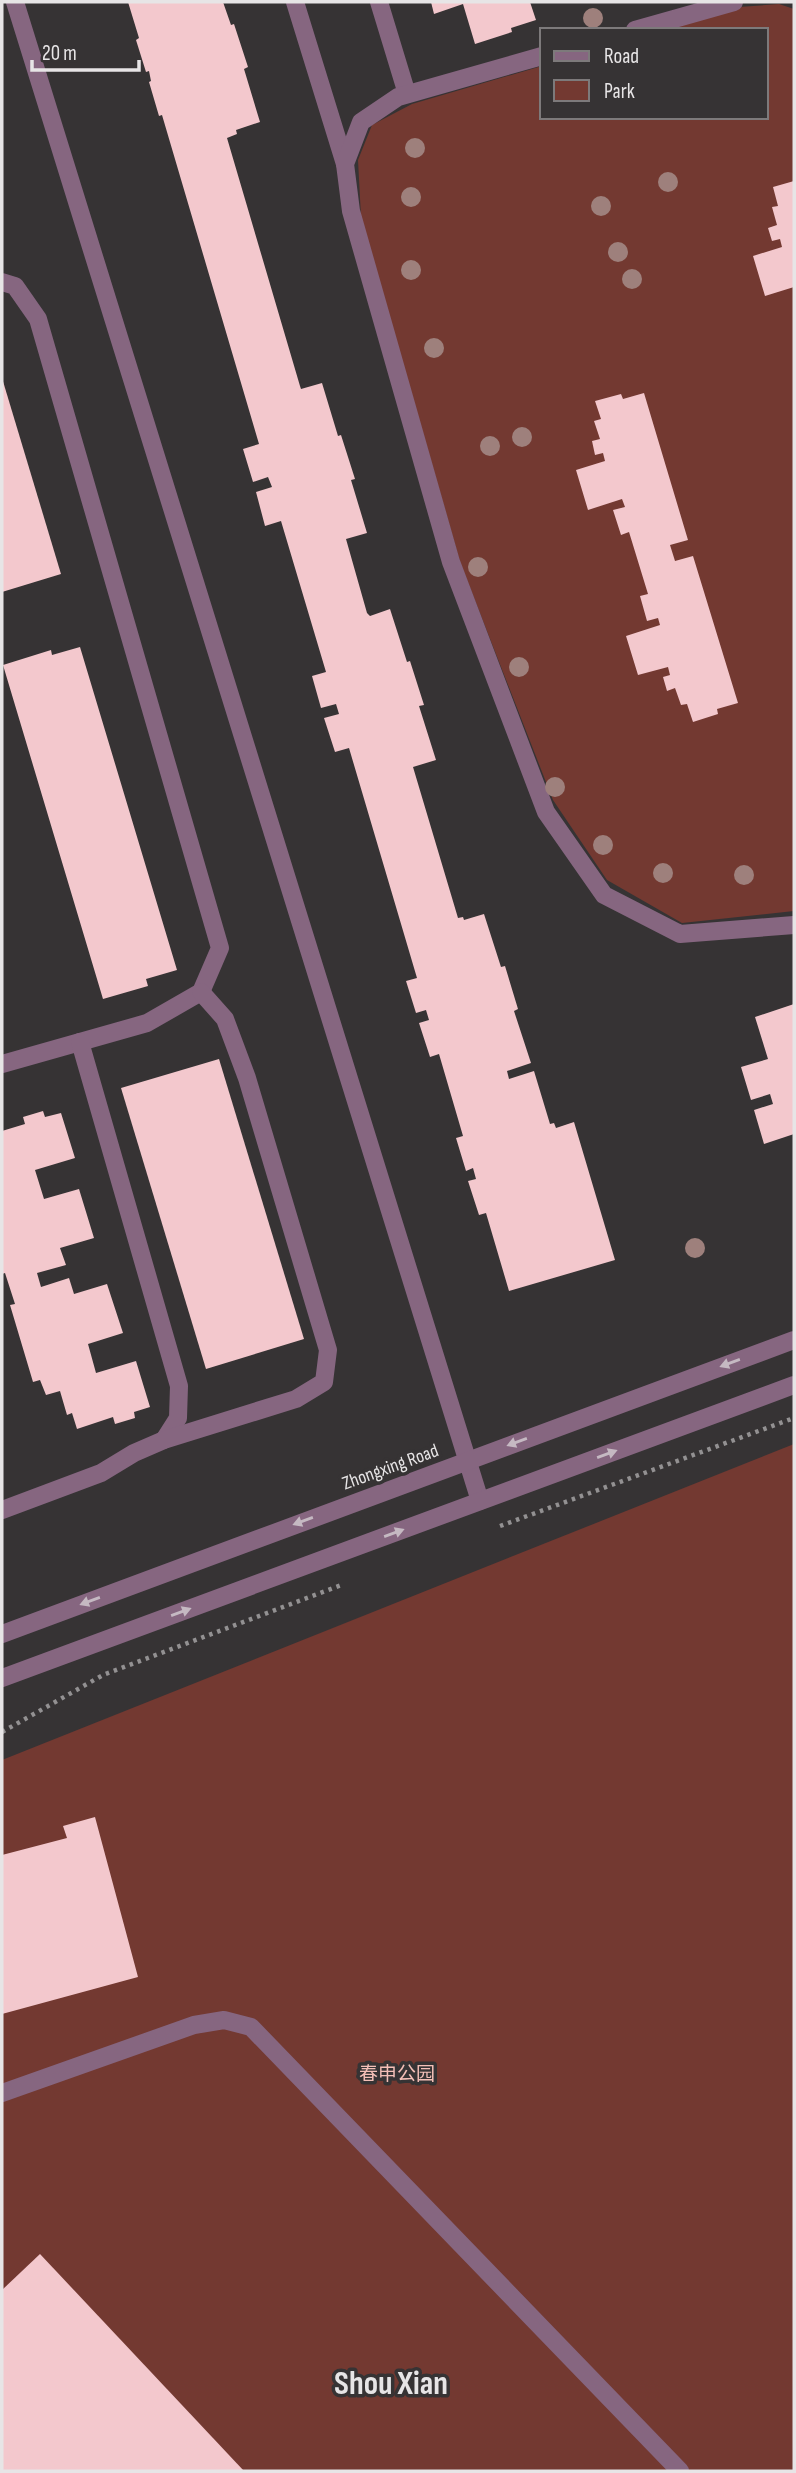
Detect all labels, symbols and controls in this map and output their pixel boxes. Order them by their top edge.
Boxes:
scale bar [32,28,138,72]
legend [540,28,768,119]
text: 20 m [42,41,77,66]
text: Road [604,44,639,69]
text: Park [604,79,635,104]
one-way arrow [720,1358,741,1369]
one-way arrow [506,1436,527,1447]
street label: Zhongxing Road [339,1439,442,1495]
one-way arrow [597,1448,618,1459]
one-way arrow [293,1516,314,1527]
one-way arrow [384,1527,405,1538]
one-way arrow [80,1595,101,1606]
one-way arrow [170,1606,191,1617]
park label: 春申公园 [359,2063,435,2086]
district label: Shou Xian [334,2364,448,2404]

